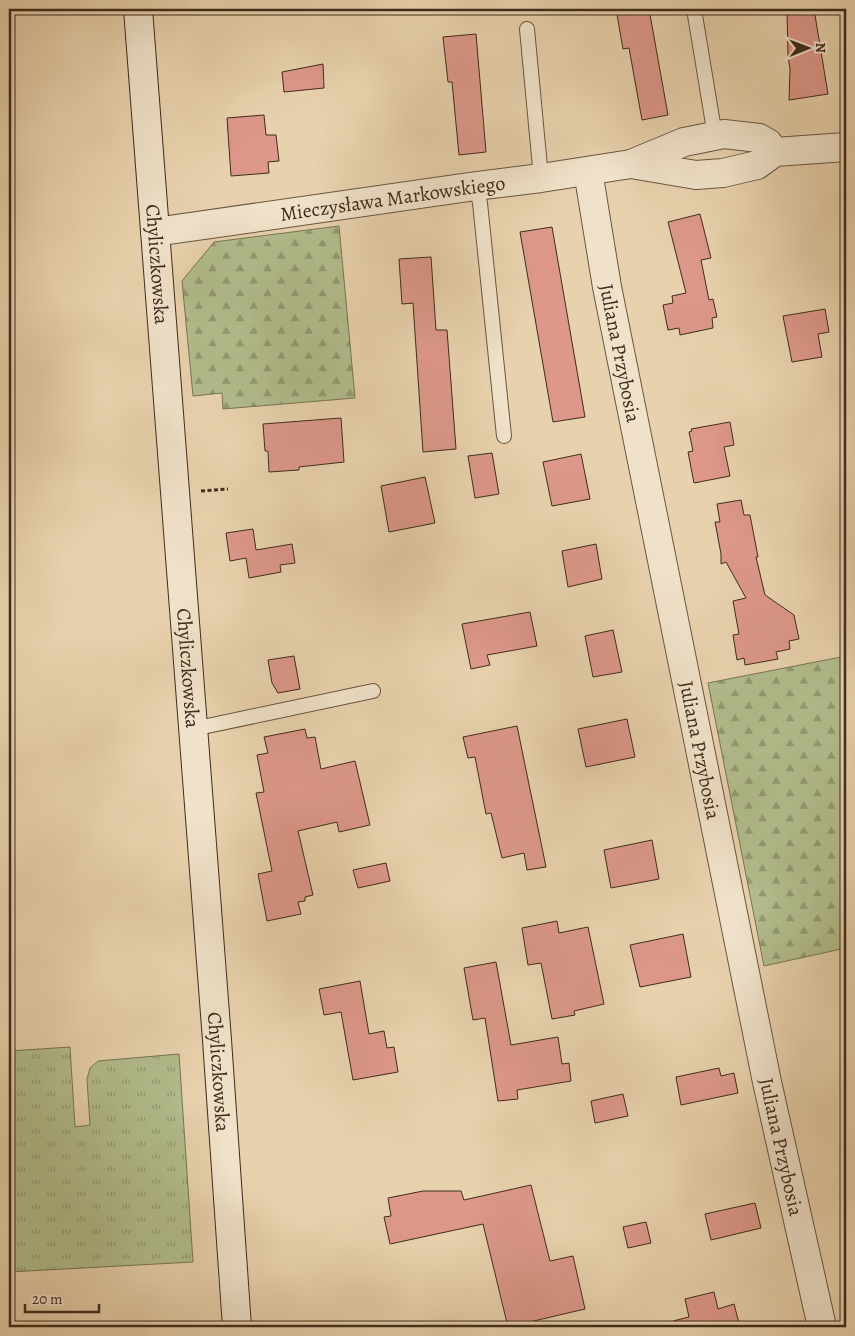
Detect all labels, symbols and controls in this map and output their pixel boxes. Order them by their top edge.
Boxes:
north arrow [782,22,832,72]
text: N [811,43,830,53]
street label: Mieczysława Markowskiego [278,170,507,228]
street label: Chyliczkowska [139,203,175,326]
street label: Juliana Przybosia [593,282,647,426]
street label: Chyliczkowska [170,607,206,730]
street label: Juliana Przybosia [673,679,727,823]
street label: Chyliczkowska [201,1011,236,1134]
street label: Juliana Przybosia [753,1076,810,1219]
scale bar [25,1281,99,1313]
text: 20 m [32,1289,63,1309]

